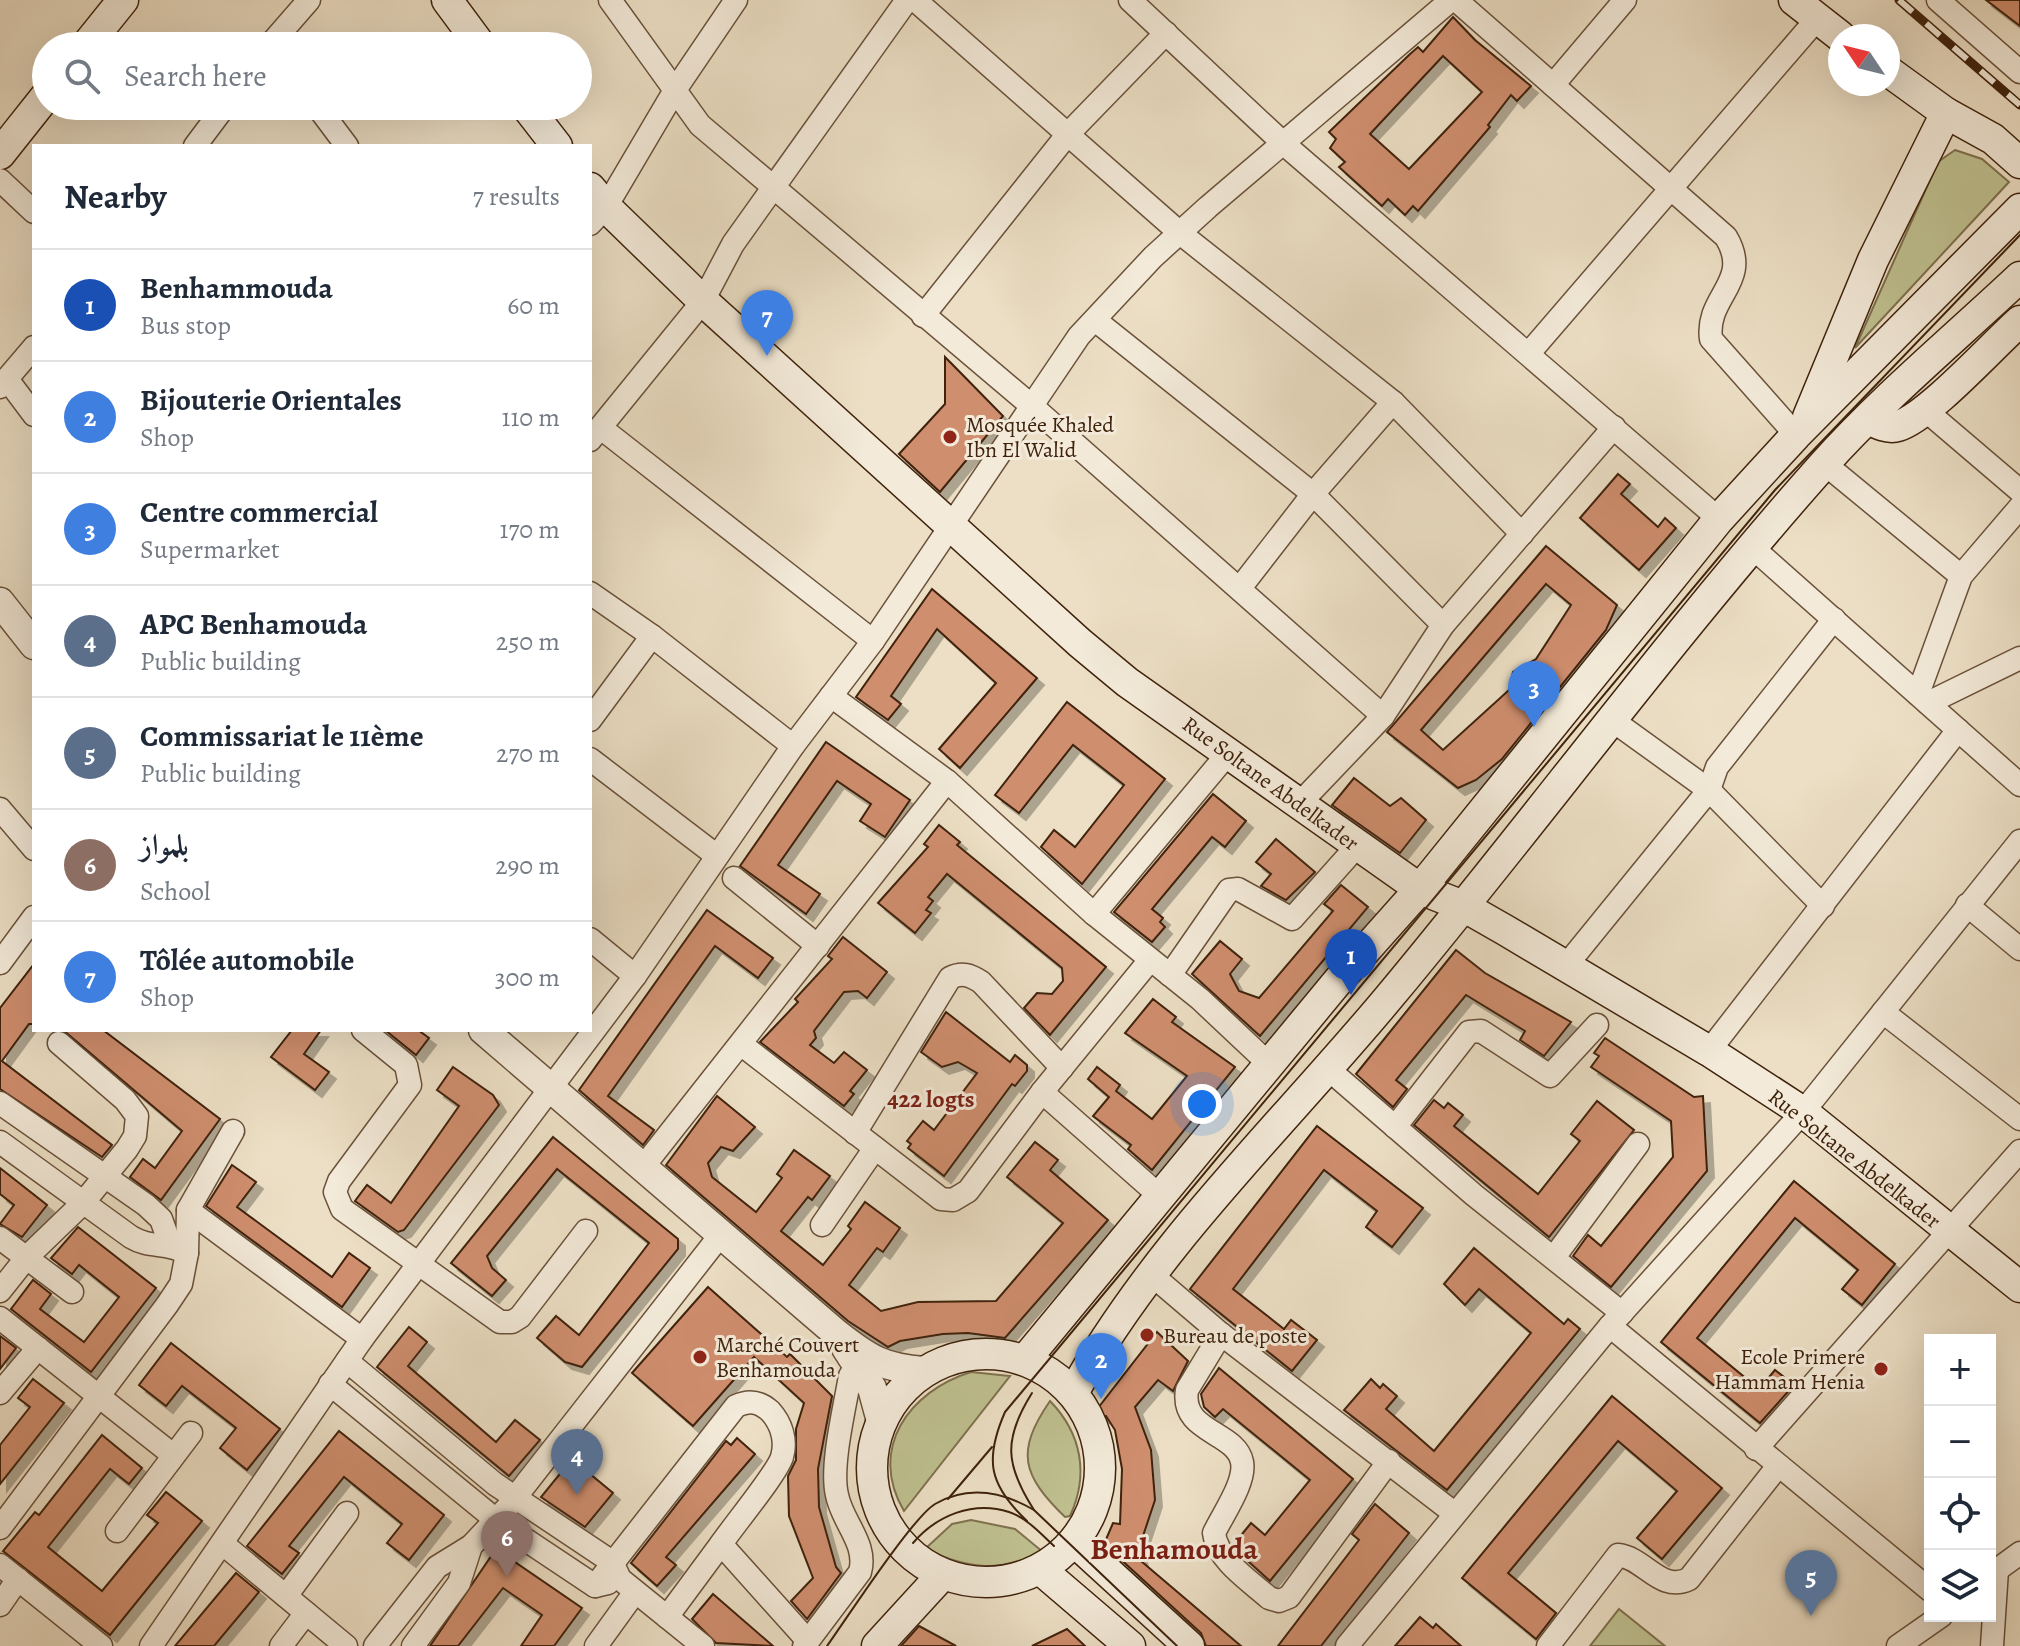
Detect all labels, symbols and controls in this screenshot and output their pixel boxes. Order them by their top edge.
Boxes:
north arrow [1828,24,1900,96]
search box [32,32,592,120]
icon: search [60,54,104,98]
text: Search here [124,56,267,96]
text: Nearby [64,173,167,220]
text: 7 results [473,179,560,214]
text: Benhammouda [140,268,333,308]
text: 1 [85,288,95,323]
text: 60 m [507,288,560,323]
pin: 7 [741,290,793,356]
text: Bus stop [140,308,231,343]
text: Bijouterie Orientales [140,380,402,420]
text: 2 [84,400,96,435]
text: 110 m [502,400,560,435]
place label: Mosquée Khaled Ibn El Walid [966,410,1114,465]
text: Shop [140,420,194,455]
marker: Mosquée Khaled Ibn El Walid [941,428,959,446]
text: Centre commercial [140,492,378,532]
text: 3 [84,512,96,547]
text: 170 m [500,512,560,547]
text: Supermarket [140,532,280,567]
text: APC Benhamouda [140,604,367,644]
text: 4 [84,624,96,659]
text: 250 m [496,624,560,659]
text: Public building [140,644,301,679]
pin: 3 [1508,661,1560,727]
street label: Rue Soltane Abdelkader [1176,709,1365,858]
text: Commissariat le 11ème [140,716,424,756]
text: 5 [84,736,96,771]
text: 270 m [496,736,560,771]
text: Public building [140,756,301,791]
text: بلمواز [140,825,189,865]
text: 6 [84,848,96,883]
text: 290 m [495,848,560,883]
text: School [140,874,210,909]
pin: 1 [1325,929,1377,995]
text: Tôlée automobile [140,940,354,980]
text: 7 [84,960,96,995]
text: 300 m [495,960,560,995]
text: Shop [140,980,194,1015]
street label: Rue Soltane Abdelkader [1762,1082,1947,1236]
district label: 422 logts [887,1083,975,1115]
your location [1182,1084,1222,1124]
place label: Bureau de poste [1163,1321,1307,1351]
marker: Bureau de poste [1138,1326,1156,1344]
place label: Marché Couvert Benhamouda [716,1330,859,1385]
pin: 2 [1075,1333,1127,1399]
map controls [1924,1334,1996,1622]
button: + [1924,1334,1996,1406]
place label: Ecole Primere Hammam Henia [1715,1342,1866,1397]
marker: Marché Couvert Benhamouda [691,1348,709,1366]
marker: Ecole Primere Hammam Henia [1872,1360,1890,1378]
button: − [1924,1406,1996,1478]
pin: 4 [551,1429,603,1495]
button: locate [1924,1478,1996,1550]
pin: 6 [481,1511,533,1577]
district label: Benhamouda [1090,1529,1258,1569]
pin: 5 [1785,1550,1837,1616]
button: layers [1924,1550,1996,1622]

